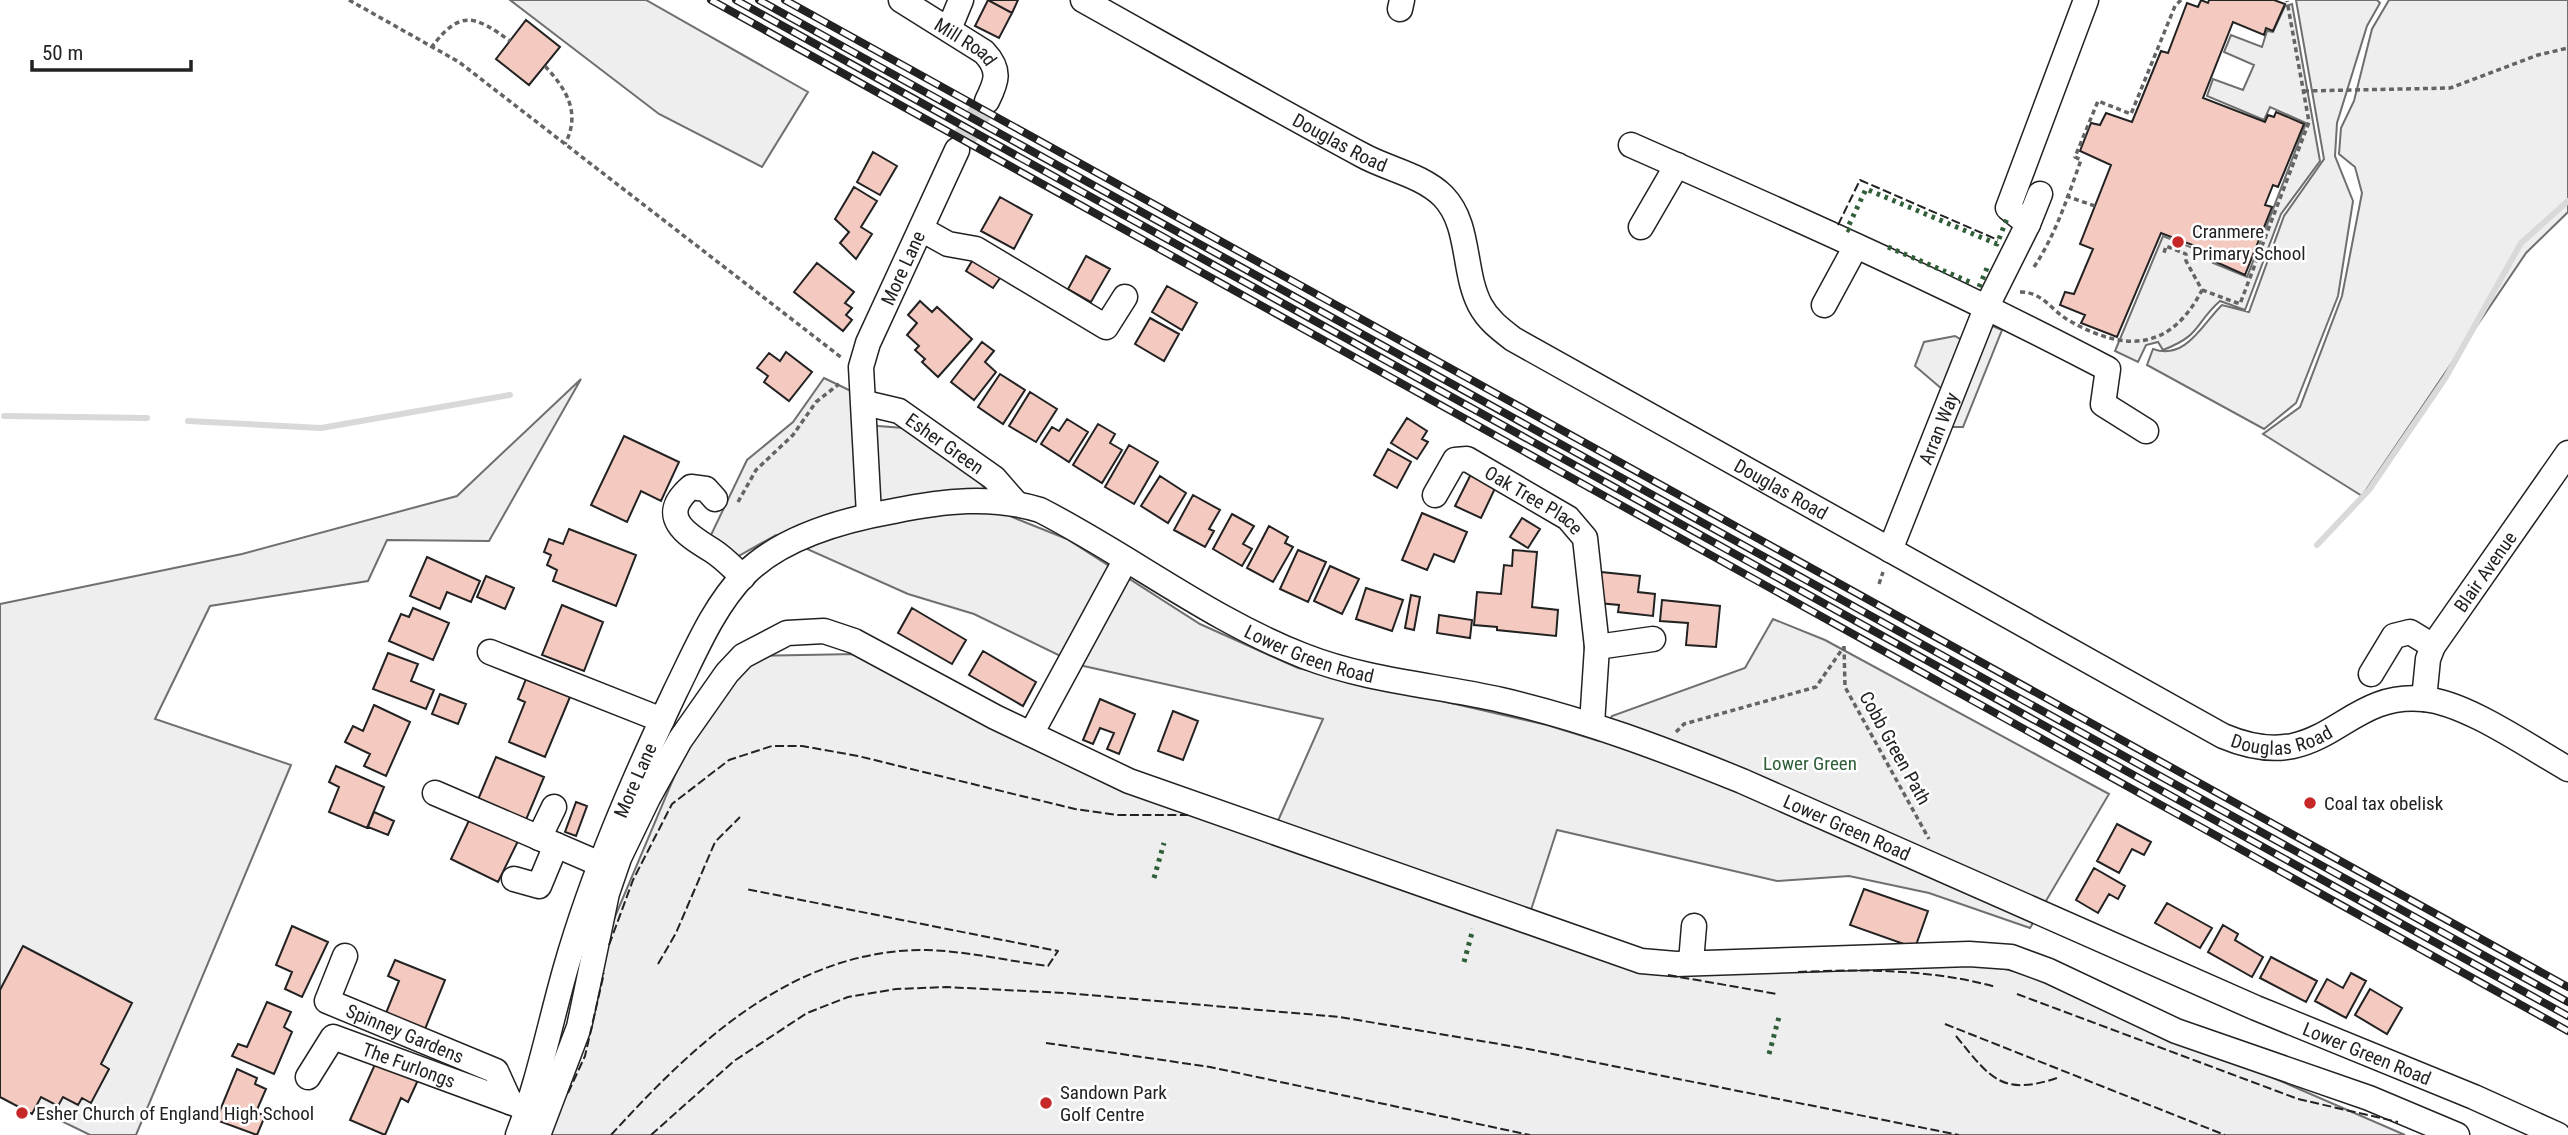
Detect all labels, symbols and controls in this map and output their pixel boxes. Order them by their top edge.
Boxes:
street label: Mill Road [930,13,1002,70]
scale bar [32,28,191,72]
text: 50 m [42,41,83,65]
street label: Douglas Road [1289,108,1391,177]
place label: Cranmere Primary School [2192,220,2306,265]
street label: More Lane [876,227,930,309]
marker: Cranmere Primary School [2170,234,2186,250]
street label: Arran Way [1914,389,1963,468]
street label: Esher Green [901,408,988,479]
street label: Douglas Road [1730,454,1832,524]
street label: Oak Tree Place [1481,461,1588,539]
street label: Blair Avenue [2449,527,2521,616]
street label: Lower Green Road [1241,619,1376,688]
street label: Cobb Green Path [1854,687,1936,809]
street label: Douglas Road [2228,720,2336,759]
street label: More Lane [609,739,661,821]
park label: Lower Green [1763,752,1857,775]
street label: Lower Green Road [1780,789,1914,865]
place label: Coal tax obelisk [2324,792,2444,815]
marker: Coal tax obelisk [2302,795,2318,811]
street label: Spinney Gardens [343,999,467,1068]
street label: Lower Green Road [2300,1017,2435,1090]
street label: The Furlongs [359,1037,459,1092]
place label: Sandown Park Golf Centre [1060,1081,1167,1126]
marker: Sandown Park Golf Centre [1038,1095,1054,1111]
place label: Esher Church of England High School [36,1102,314,1125]
marker: Esher Church of England High School [14,1105,30,1121]

